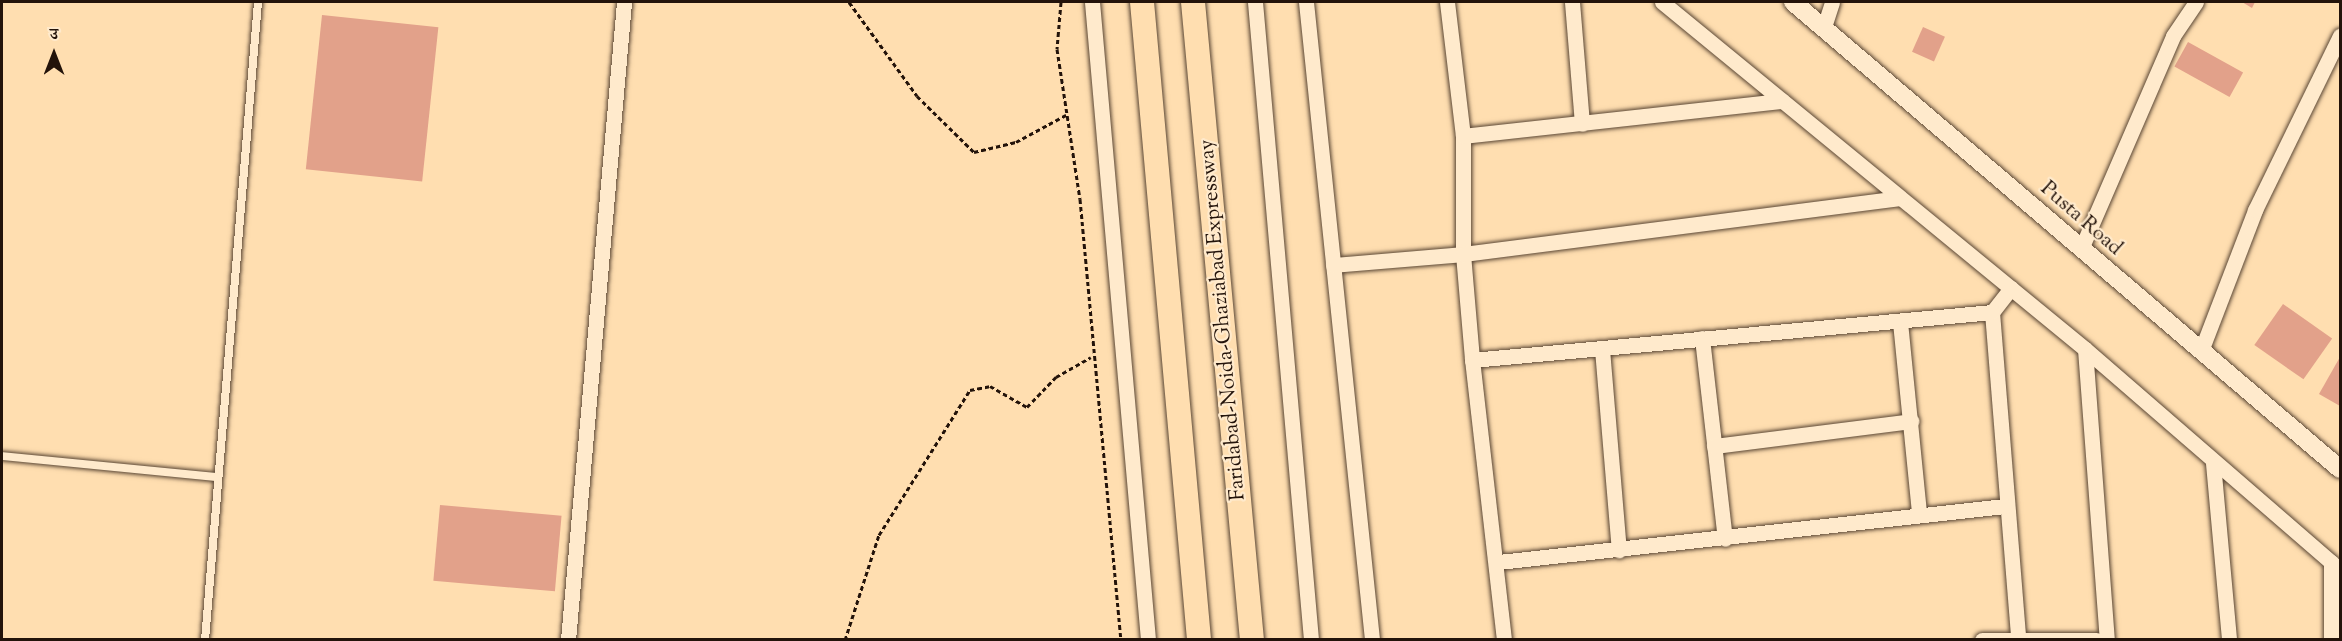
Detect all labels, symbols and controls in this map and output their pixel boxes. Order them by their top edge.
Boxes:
north arrow [24,24,84,84]
text: उ [50,24,58,47]
street label: Faridabad-Noida-Ghaziabad Expressway [1195,138,1251,502]
street label: Pusta Road [2035,177,2127,261]

